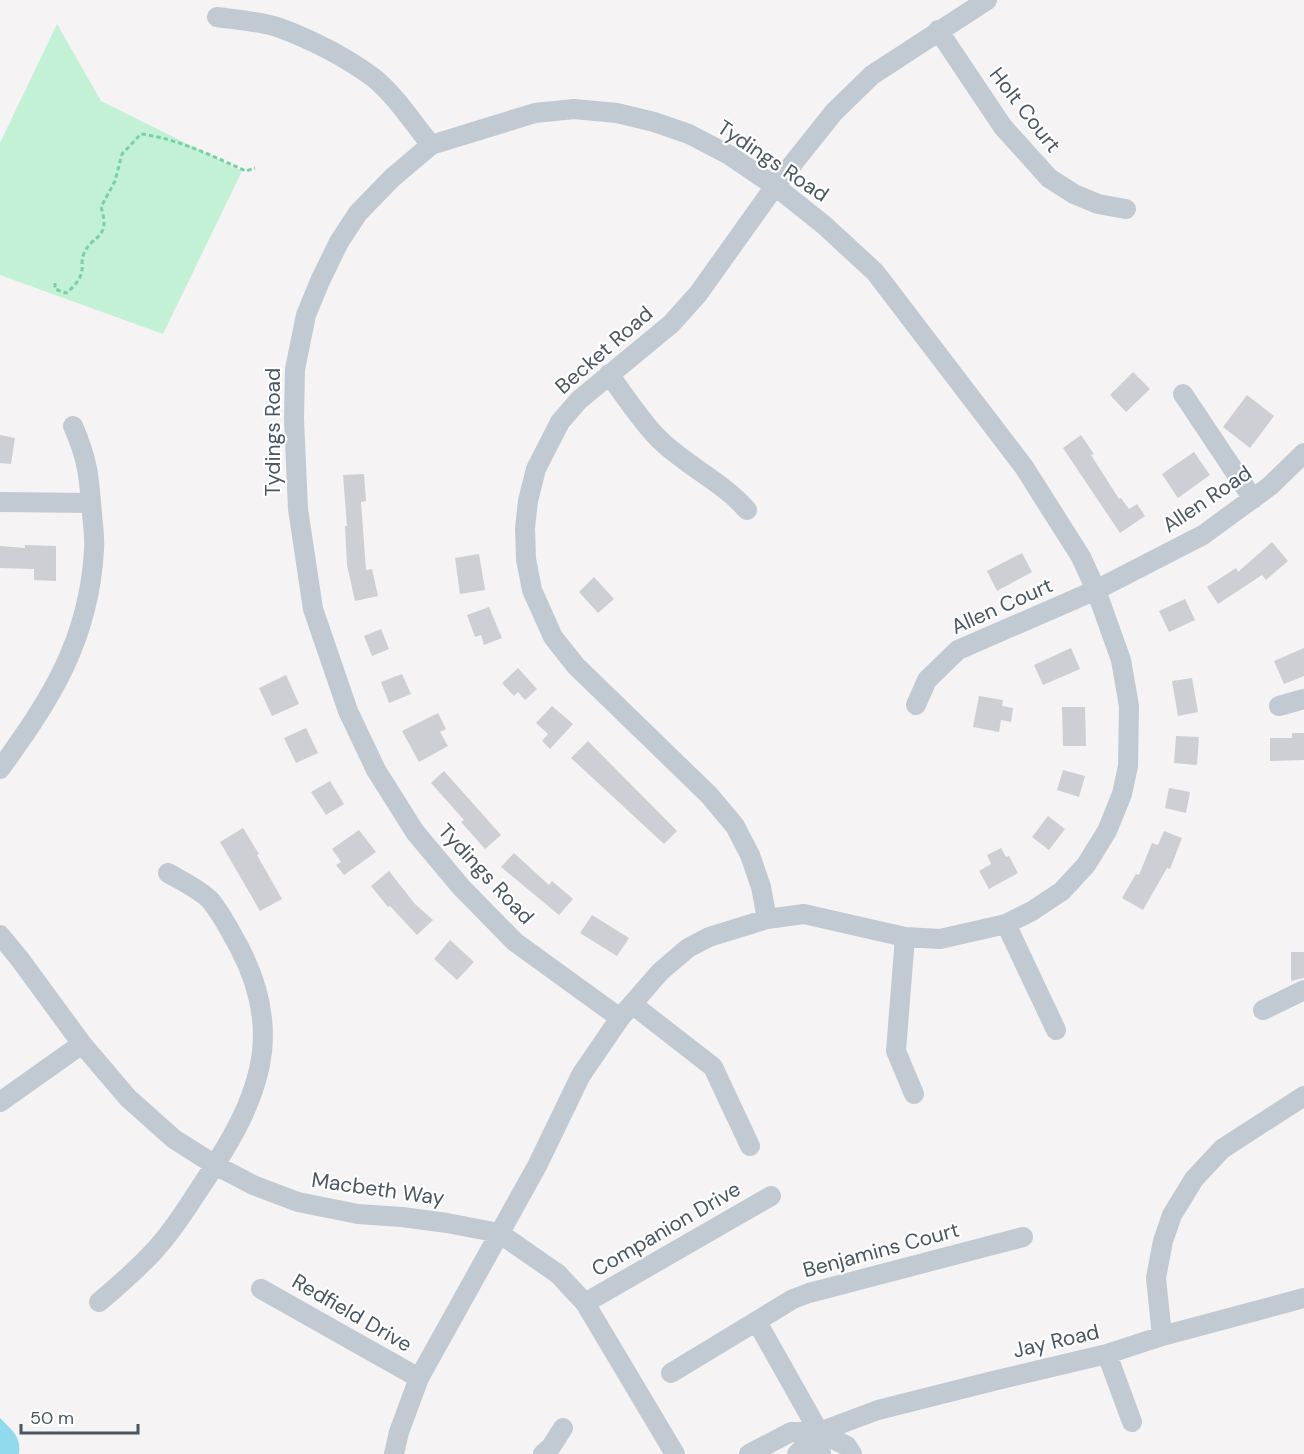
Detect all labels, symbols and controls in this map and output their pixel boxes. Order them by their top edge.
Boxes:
street label: Holt Court [983,62,1067,158]
street label: Tydings Road [712,113,834,209]
street label: Becket Road [549,300,659,400]
street label: Tydings Road [259,368,287,496]
street label: Allen Road [1157,459,1257,539]
street label: Allen Court [947,571,1057,641]
street label: Tydings Road [432,817,540,931]
street label: Macbeth Way [310,1166,447,1212]
street label: Companion Drive [586,1175,746,1283]
street label: Benjamins Court [800,1216,962,1284]
street label: Redfield Drive [287,1267,417,1359]
street label: Jay Road [1010,1317,1102,1365]
scale bar [21,1397,138,1435]
text: 50 m [30,1406,74,1430]

